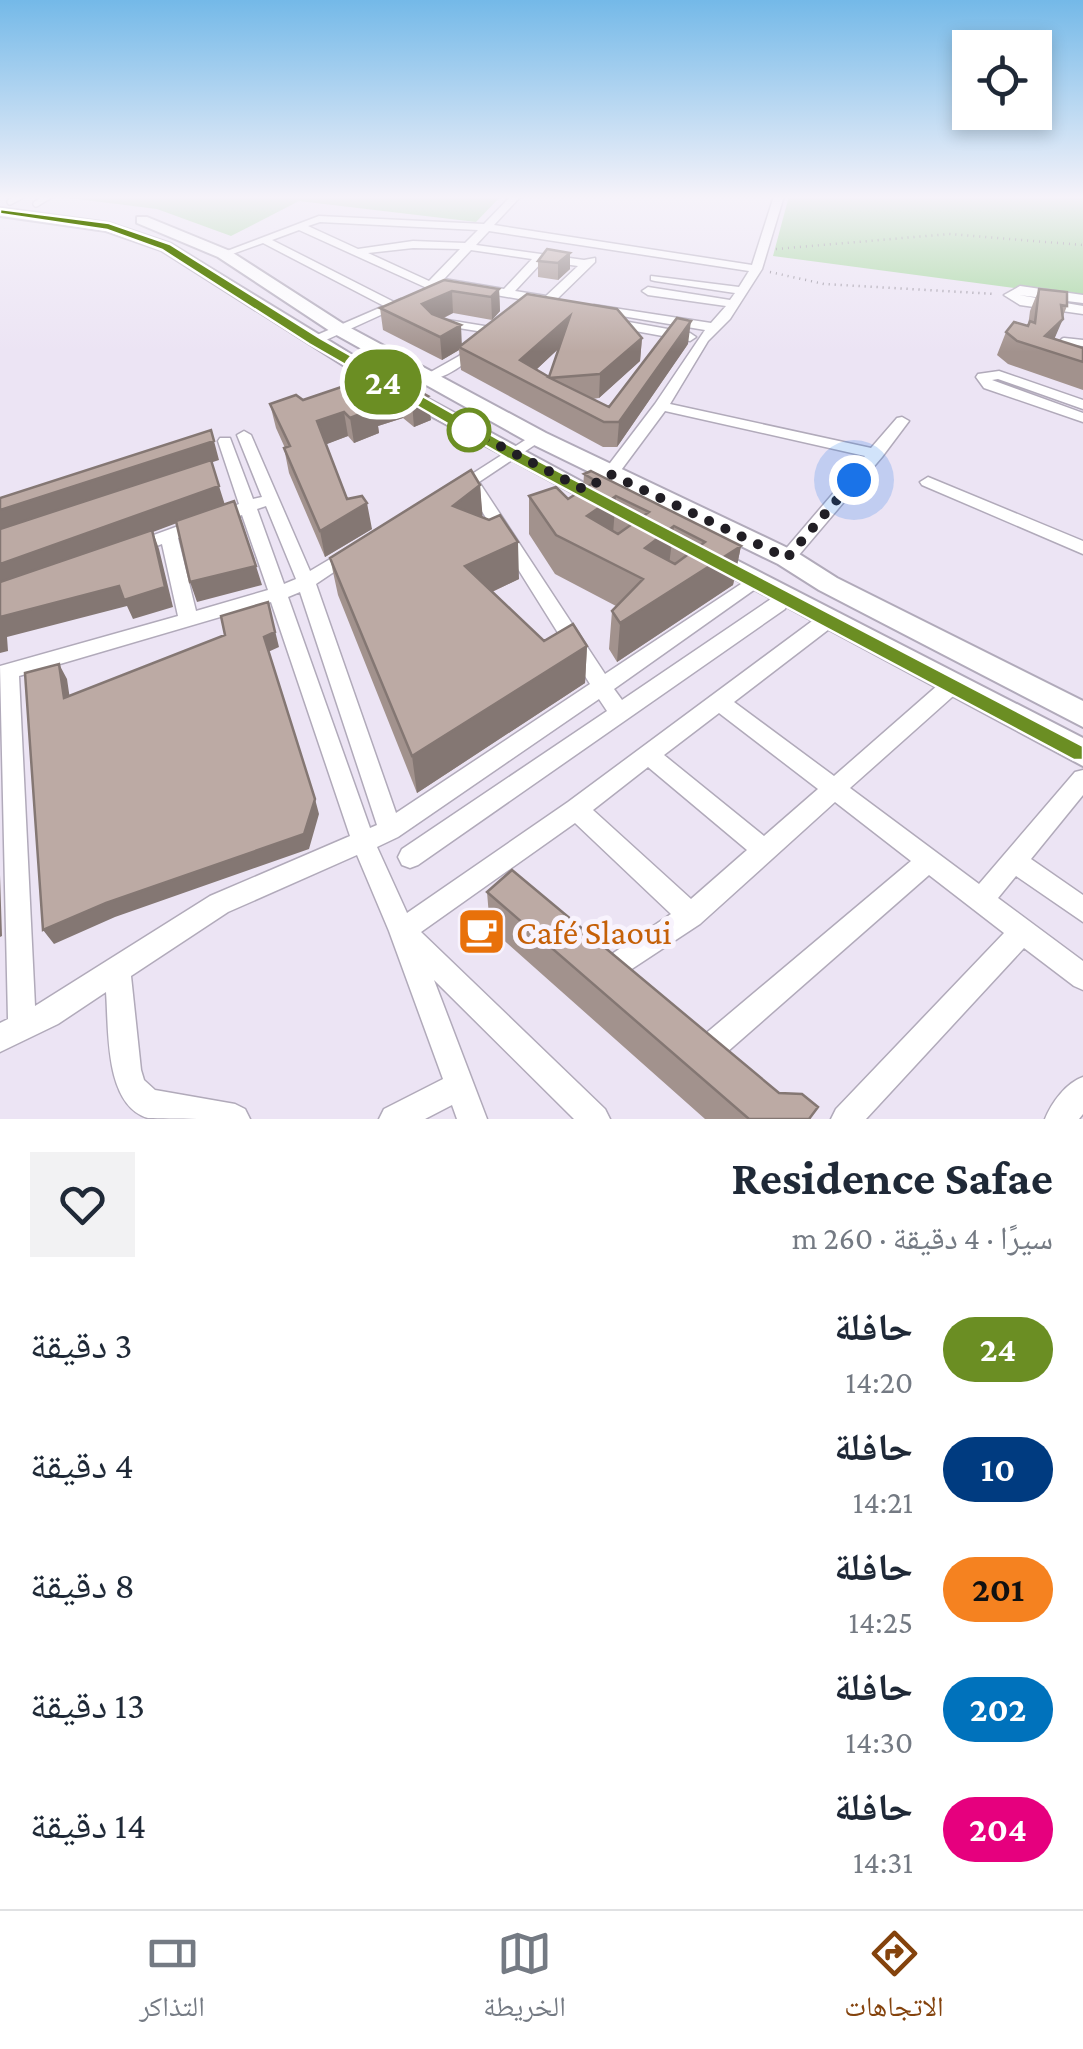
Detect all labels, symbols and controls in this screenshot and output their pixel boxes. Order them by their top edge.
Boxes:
map controls [952,30,1052,130]
button: locate [952,30,1052,130]
line badge: 24 [338,350,428,414]
text: 24 [365,363,401,402]
unlabelled marker [448,409,490,451]
your location [829,455,879,505]
cafe icon: Café Slaoui [455,906,507,958]
place label: Café Slaoui [516,913,672,952]
text: Residence Safae [731,1151,1053,1204]
button: heart [30,1152,135,1257]
text: سيرًا · 4 دقيقة · 260 m [792,1220,1053,1256]
text: حافلة [834,1306,913,1348]
text: 3 دقيقة [30,1324,132,1366]
text: 24 [980,1330,1016,1369]
text: 14:20 [845,1364,913,1400]
text: حافلة [834,1426,913,1468]
text: 4 دقيقة [30,1444,134,1486]
text: 10 [981,1450,1015,1489]
text: 14:21 [853,1484,913,1520]
text: حافلة [834,1546,913,1588]
text: 8 دقيقة [30,1564,135,1606]
text: 201 [972,1570,1024,1609]
text: 14:25 [848,1604,913,1640]
text: حافلة [834,1666,913,1708]
text: 13 دقيقة [30,1684,145,1726]
text: 202 [970,1690,1026,1729]
text: 14:30 [845,1724,913,1760]
text: حافلة [834,1786,913,1828]
text: 14 دقيقة [30,1804,146,1846]
text: 204 [969,1810,1027,1849]
text: 14:31 [853,1844,913,1880]
tab: التذاكر [139,1926,205,2034]
tab: الخريطة [483,1926,566,2034]
tab: الاتجاهات [844,1926,944,2034]

